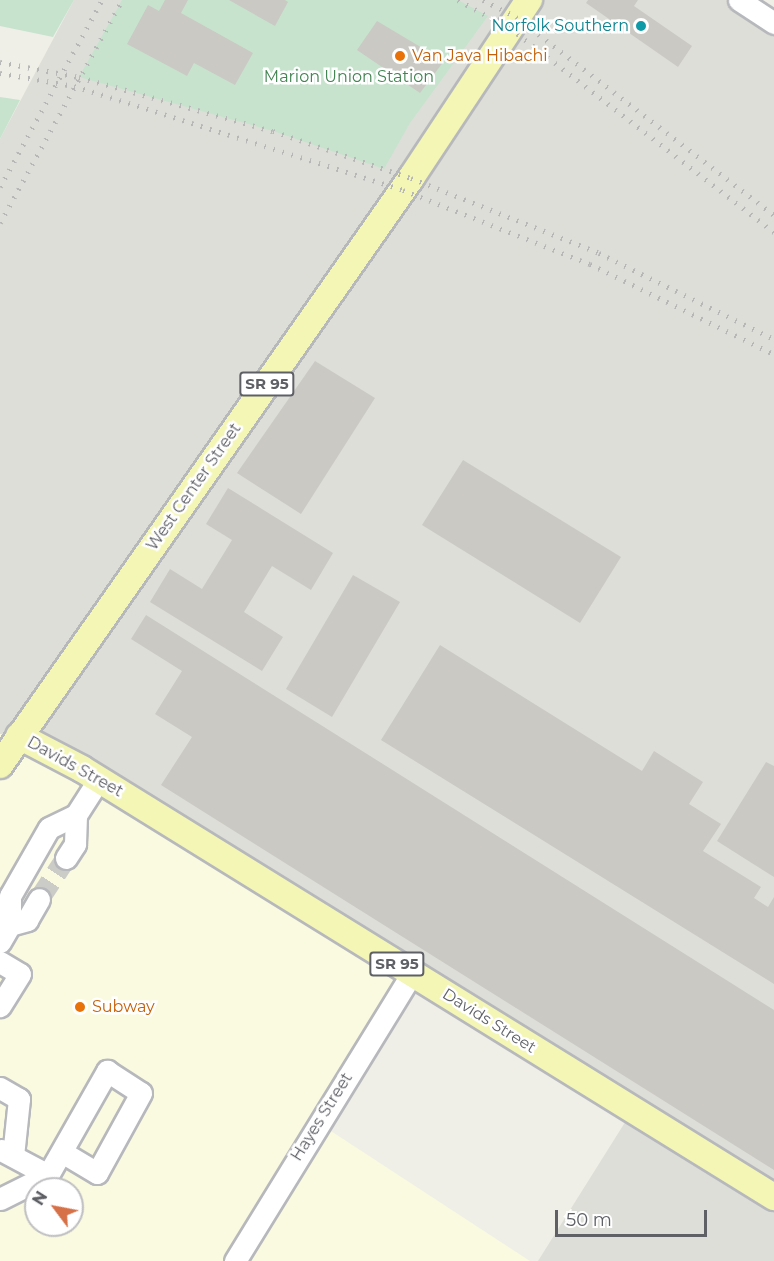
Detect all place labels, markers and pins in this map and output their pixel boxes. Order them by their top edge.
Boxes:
place label: Norfolk Southern [491,16,629,36]
marker: Norfolk Southern [634,19,648,33]
place label: Van Java Hibachi [412,46,548,66]
marker: Van Java Hibachi [393,49,407,63]
place label: Subway [92,997,155,1017]
marker: Subway [73,1000,87,1014]

